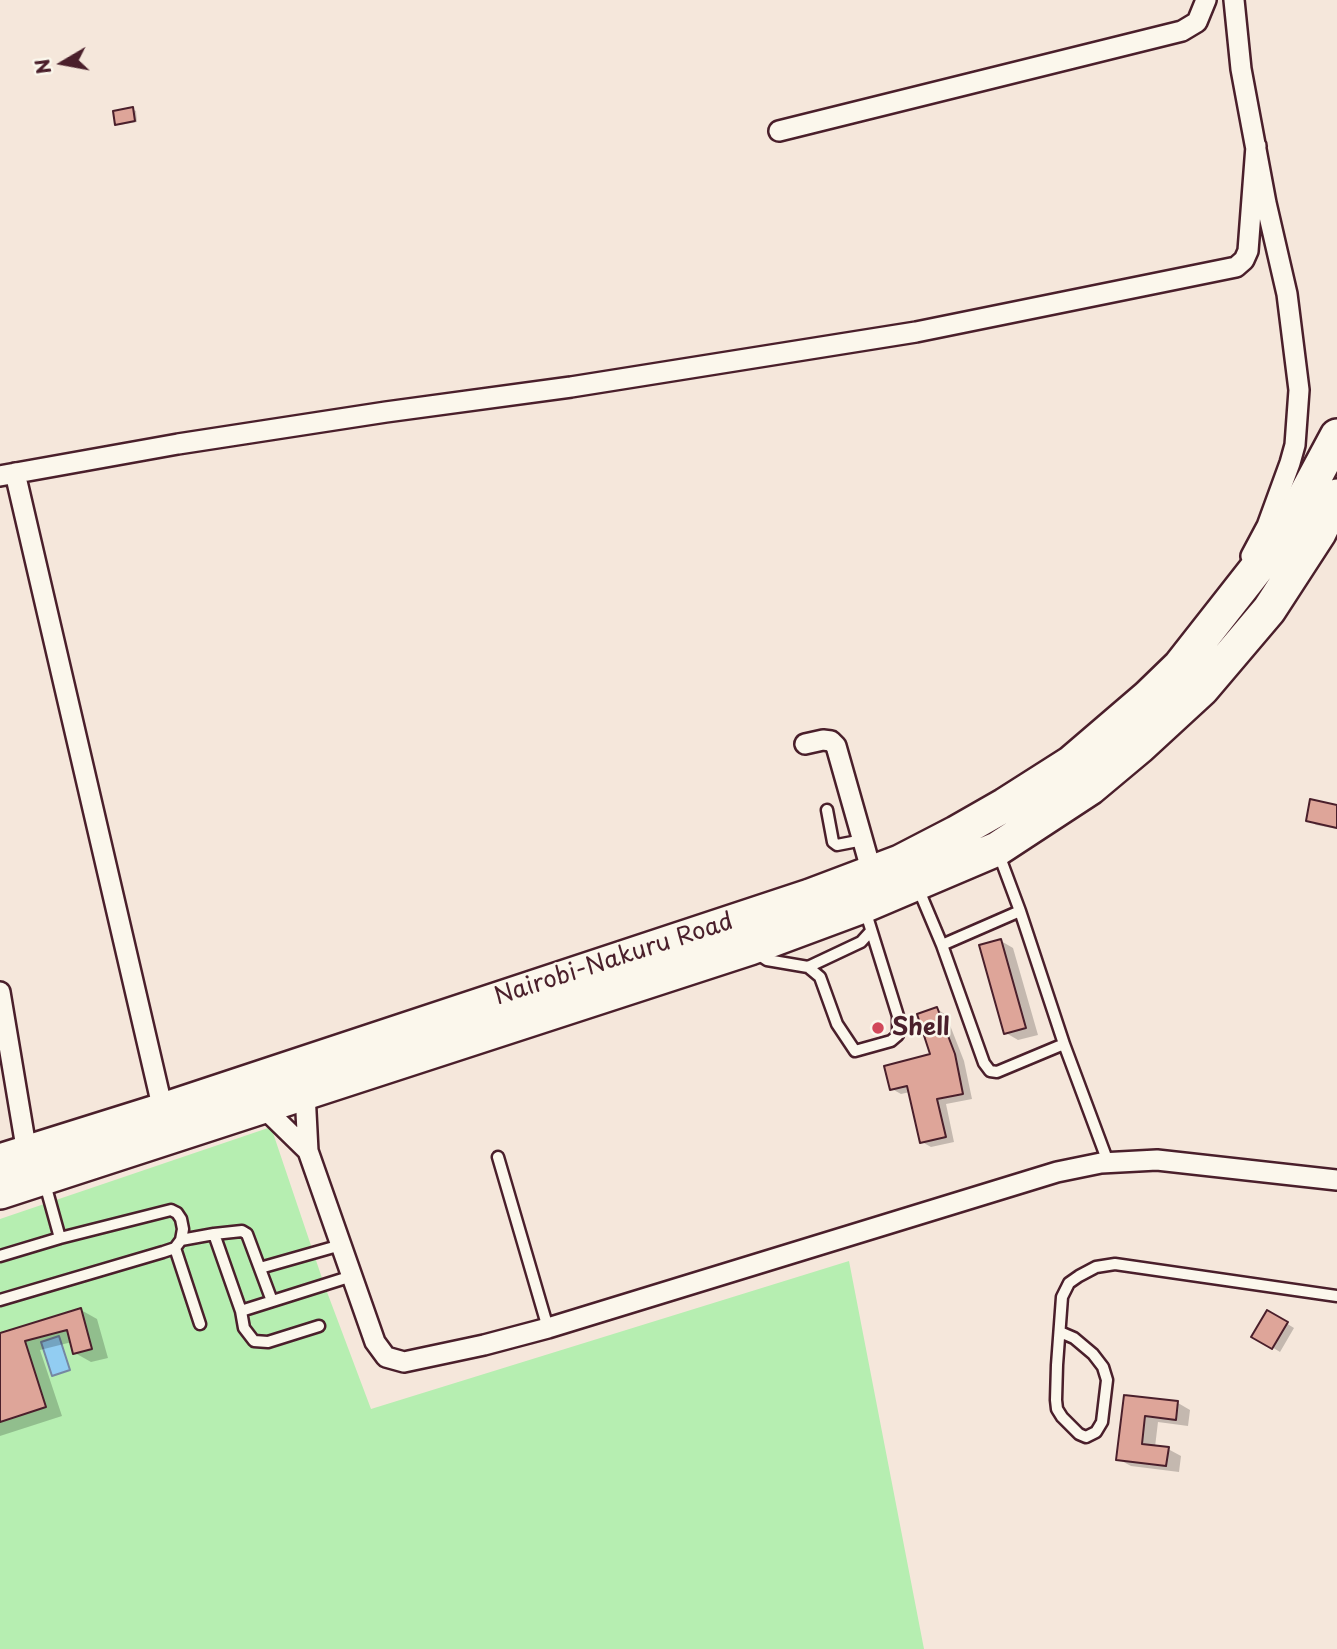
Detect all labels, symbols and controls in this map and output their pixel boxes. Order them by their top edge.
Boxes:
north arrow [28,28,98,98]
text: N [27,57,57,76]
street label: Nairobi-Nakuru Road [491,908,737,1012]
place label: Shell [892,1014,950,1042]
marker: Shell [870,1020,886,1036]

